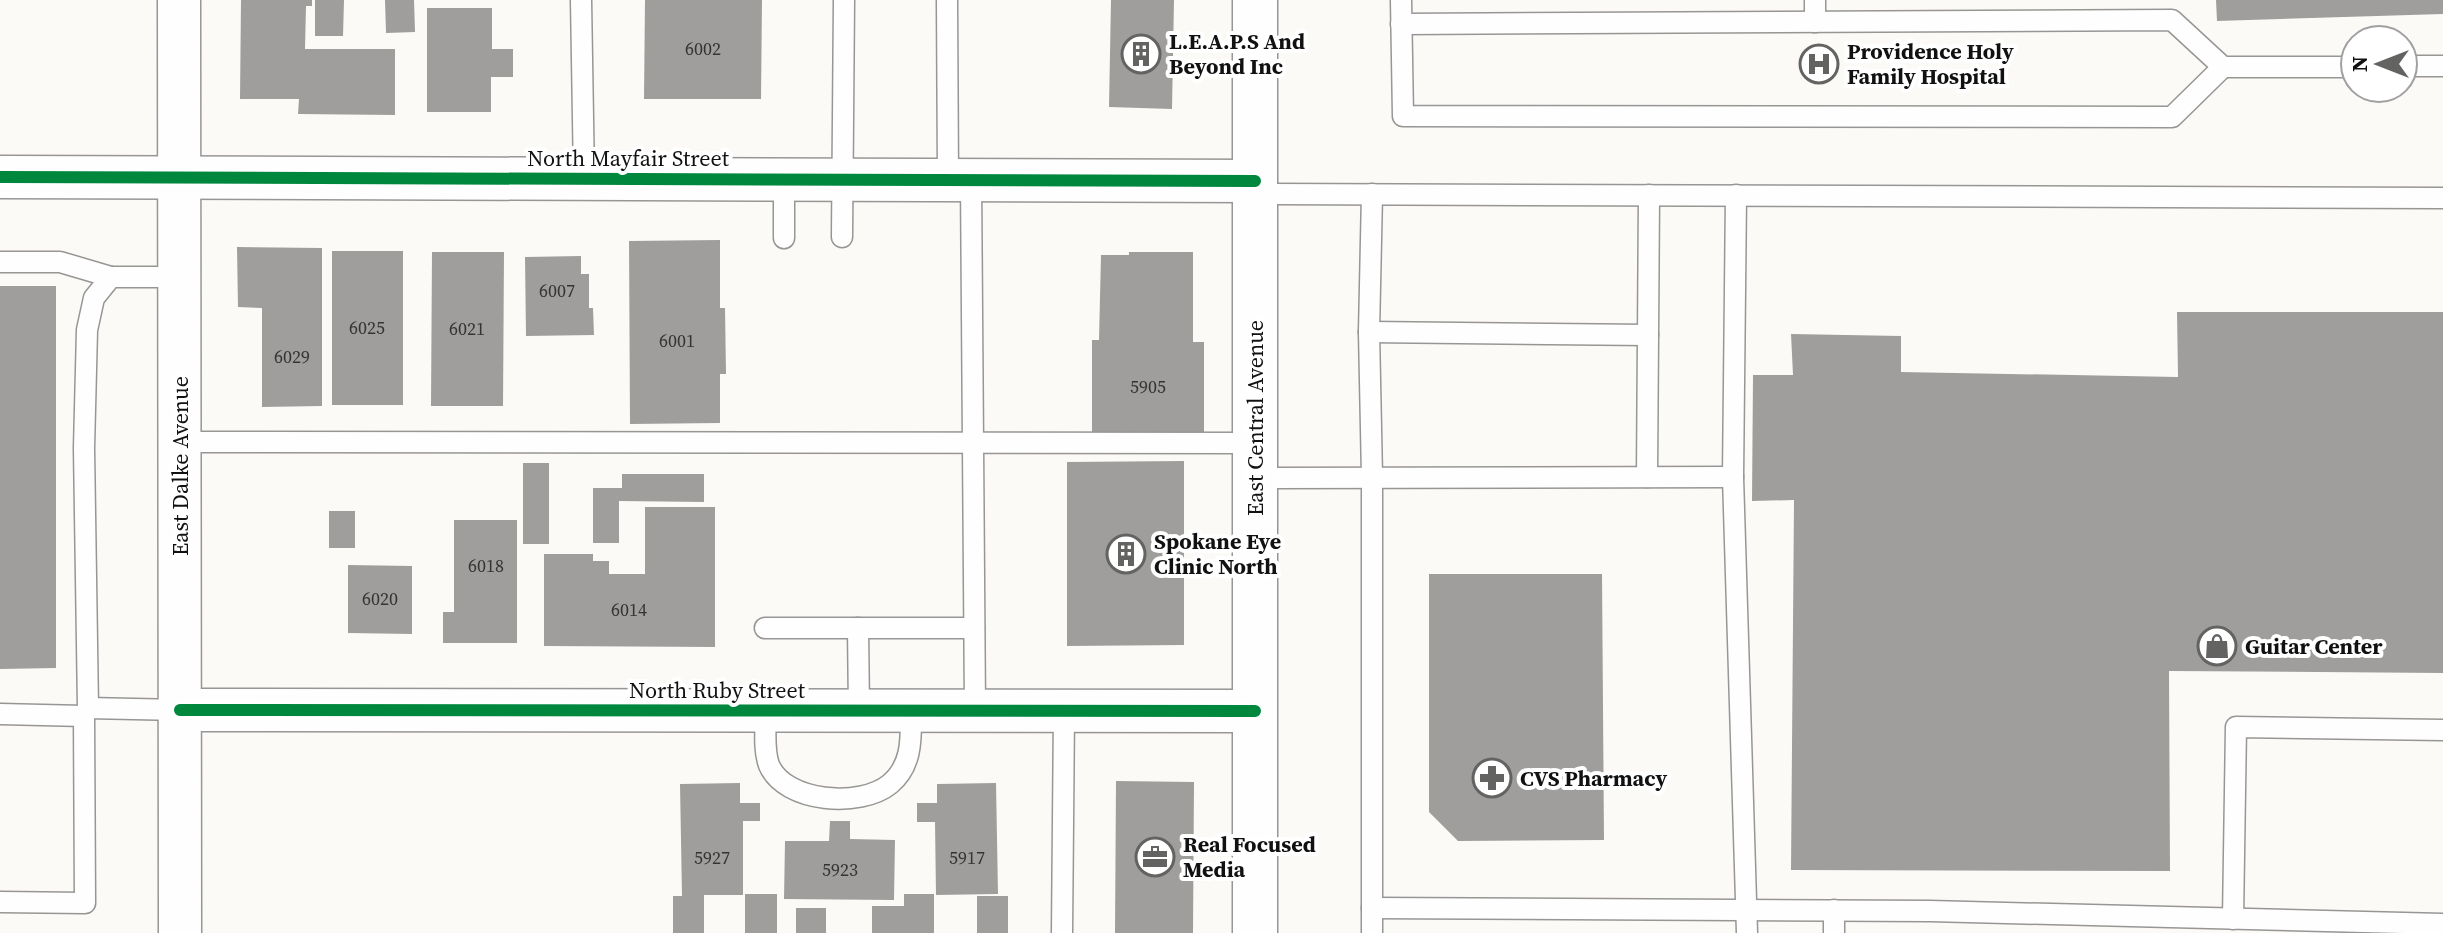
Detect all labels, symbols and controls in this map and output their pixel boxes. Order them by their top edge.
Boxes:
north arrow [2339,24,2419,104]
place label: L.E.A.P.S And Beyond Inc [1169,26,1305,81]
building icon: L.E.A.P.S And Beyond Inc [1120,33,1162,75]
house number: 6002 [685,36,721,61]
place label: Providence Holy Family Hospital [1847,36,2014,91]
hospital icon: Providence Holy Family Hospital [1798,43,1840,85]
text: N [2344,56,2374,72]
street label: North Mayfair Street [527,143,730,173]
house number: 6007 [539,278,575,303]
house number: 6025 [349,315,385,340]
house number: 6021 [449,316,485,341]
street label: East Central Avenue [1240,320,1270,516]
house number: 6001 [659,328,695,353]
house number: 6029 [274,344,310,369]
house number: 5905 [1130,374,1166,399]
street label: East Dalke Avenue [165,376,195,556]
place label: Spokane Eye Clinic North [1154,526,1281,581]
building icon: Spokane Eye Clinic North [1105,533,1147,575]
house number: 6018 [468,553,504,578]
house number: 6020 [362,586,398,611]
house number: 6014 [611,597,647,622]
shop icon: Guitar Center [2196,625,2238,667]
place label: Guitar Center [2245,631,2383,661]
street label: North Ruby Street [629,675,806,705]
pharmacy icon: CVS Pharmacy [1471,757,1513,799]
place label: CVS Pharmacy [1520,763,1667,793]
place label: Real Focused Media [1183,829,1316,884]
office icon: Real Focused Media [1134,836,1176,878]
house number: 5927 [694,845,730,870]
house number: 5917 [949,845,985,870]
house number: 5923 [822,857,858,882]

